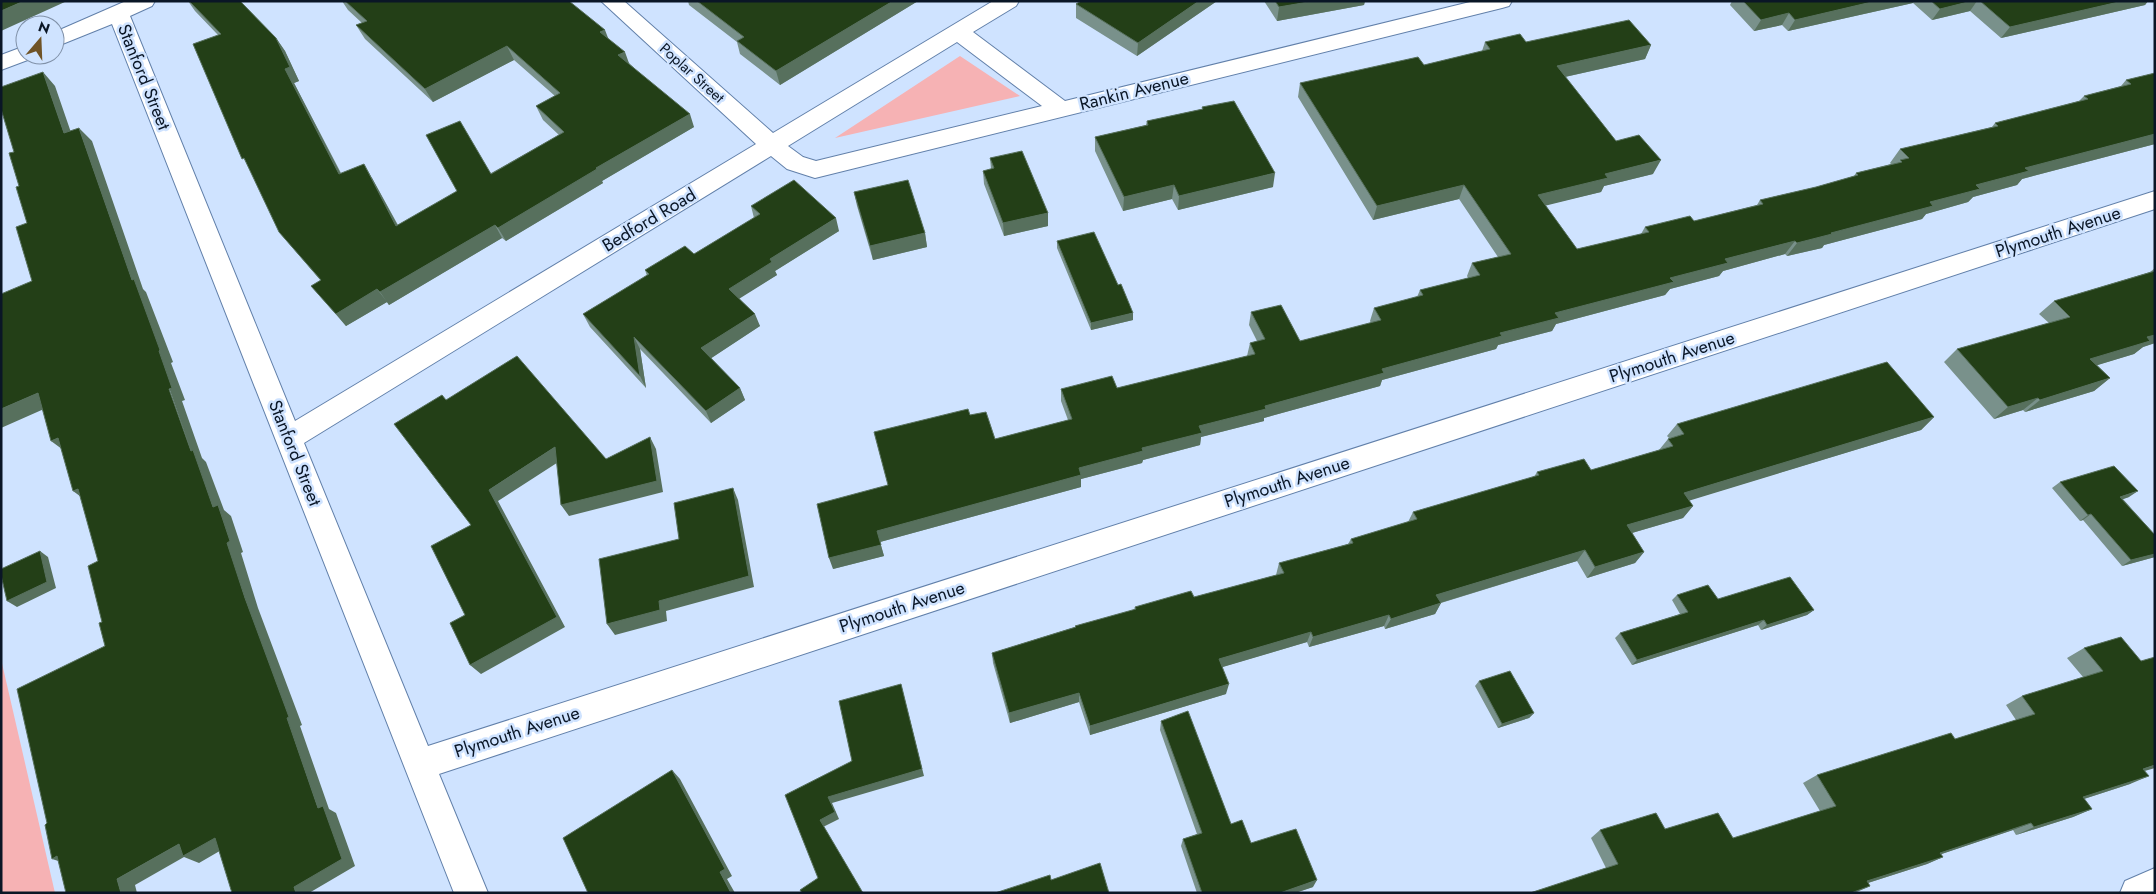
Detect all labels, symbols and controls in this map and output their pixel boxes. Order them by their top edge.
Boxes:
north arrow [15,15,65,65]
text: N [36,16,53,39]
street label: Stanford Street [111,20,177,134]
street label: Poplar Street [655,38,730,108]
street label: Rankin Avenue [1077,65,1191,117]
street label: Bedford Road [597,182,701,258]
street label: Plymouth Avenue [1992,199,2124,265]
street label: Plymouth Avenue [1606,324,1738,390]
street label: Stanford Street [262,396,328,510]
street label: Plymouth Avenue [1221,449,1353,515]
street label: Plymouth Avenue [836,574,968,640]
street label: Plymouth Avenue [451,699,583,765]

